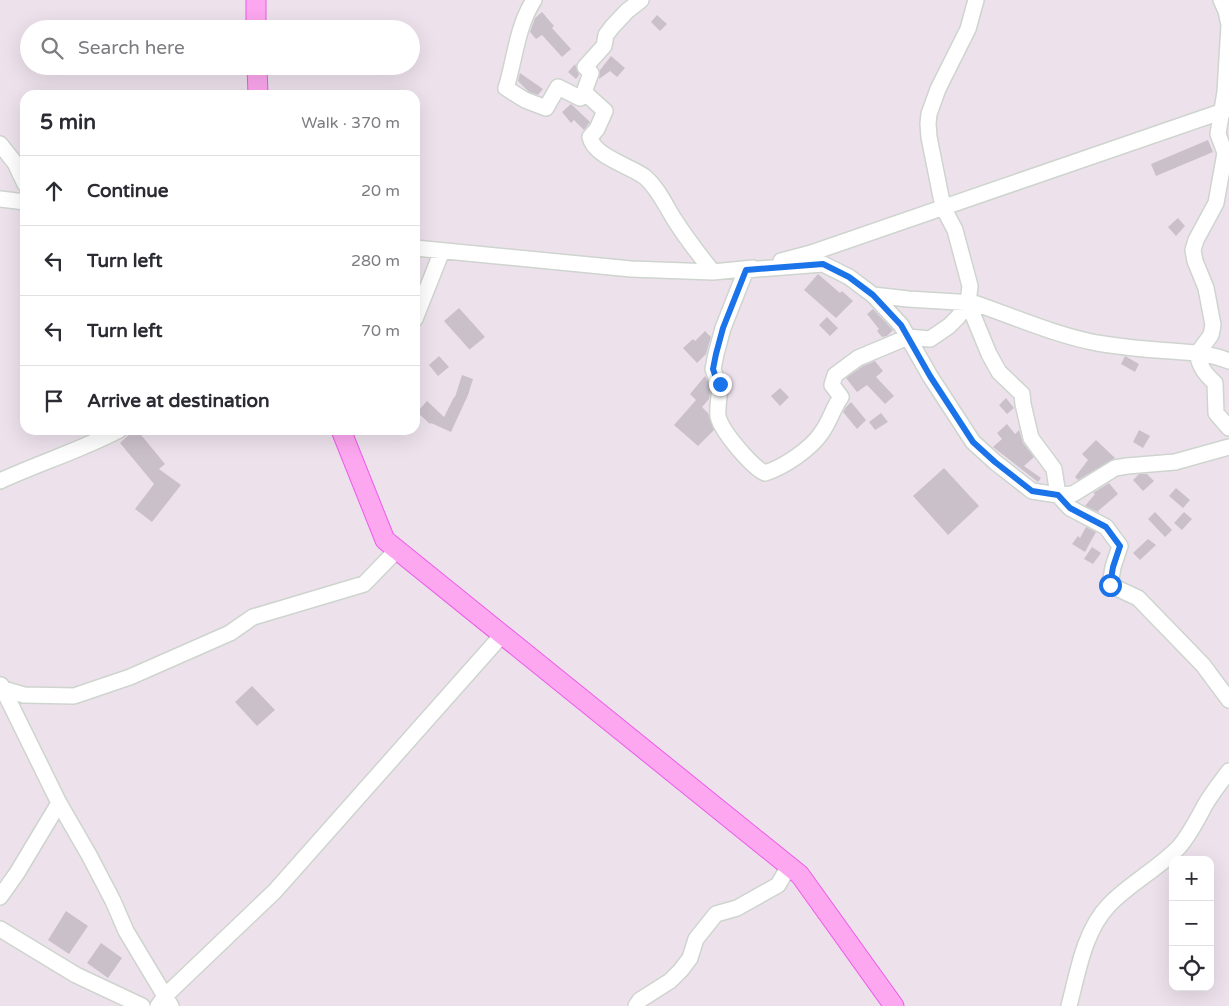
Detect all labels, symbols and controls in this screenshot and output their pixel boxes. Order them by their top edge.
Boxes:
search box [20,20,420,75]
icon: search [38,34,66,62]
text: Search here [78,37,185,59]
text: 5 min [40,110,96,135]
text: Walk · 370 m [301,113,400,133]
icon: ahead [40,177,68,205]
text: Continue [87,180,169,202]
text: 20 m [361,181,400,201]
icon: left [40,247,68,275]
text: Turn left [87,250,163,272]
text: 280 m [351,251,400,271]
icon: left [40,317,68,345]
text: Turn left [87,320,163,342]
text: 70 m [361,321,400,341]
route end [709,373,732,396]
icon: arrive [40,387,68,415]
text: Arrive at destination [87,390,270,412]
route start [1099,574,1122,597]
map controls [1169,856,1214,991]
button: + [1169,856,1214,901]
button: − [1169,901,1214,946]
button: locate [1169,946,1214,991]

